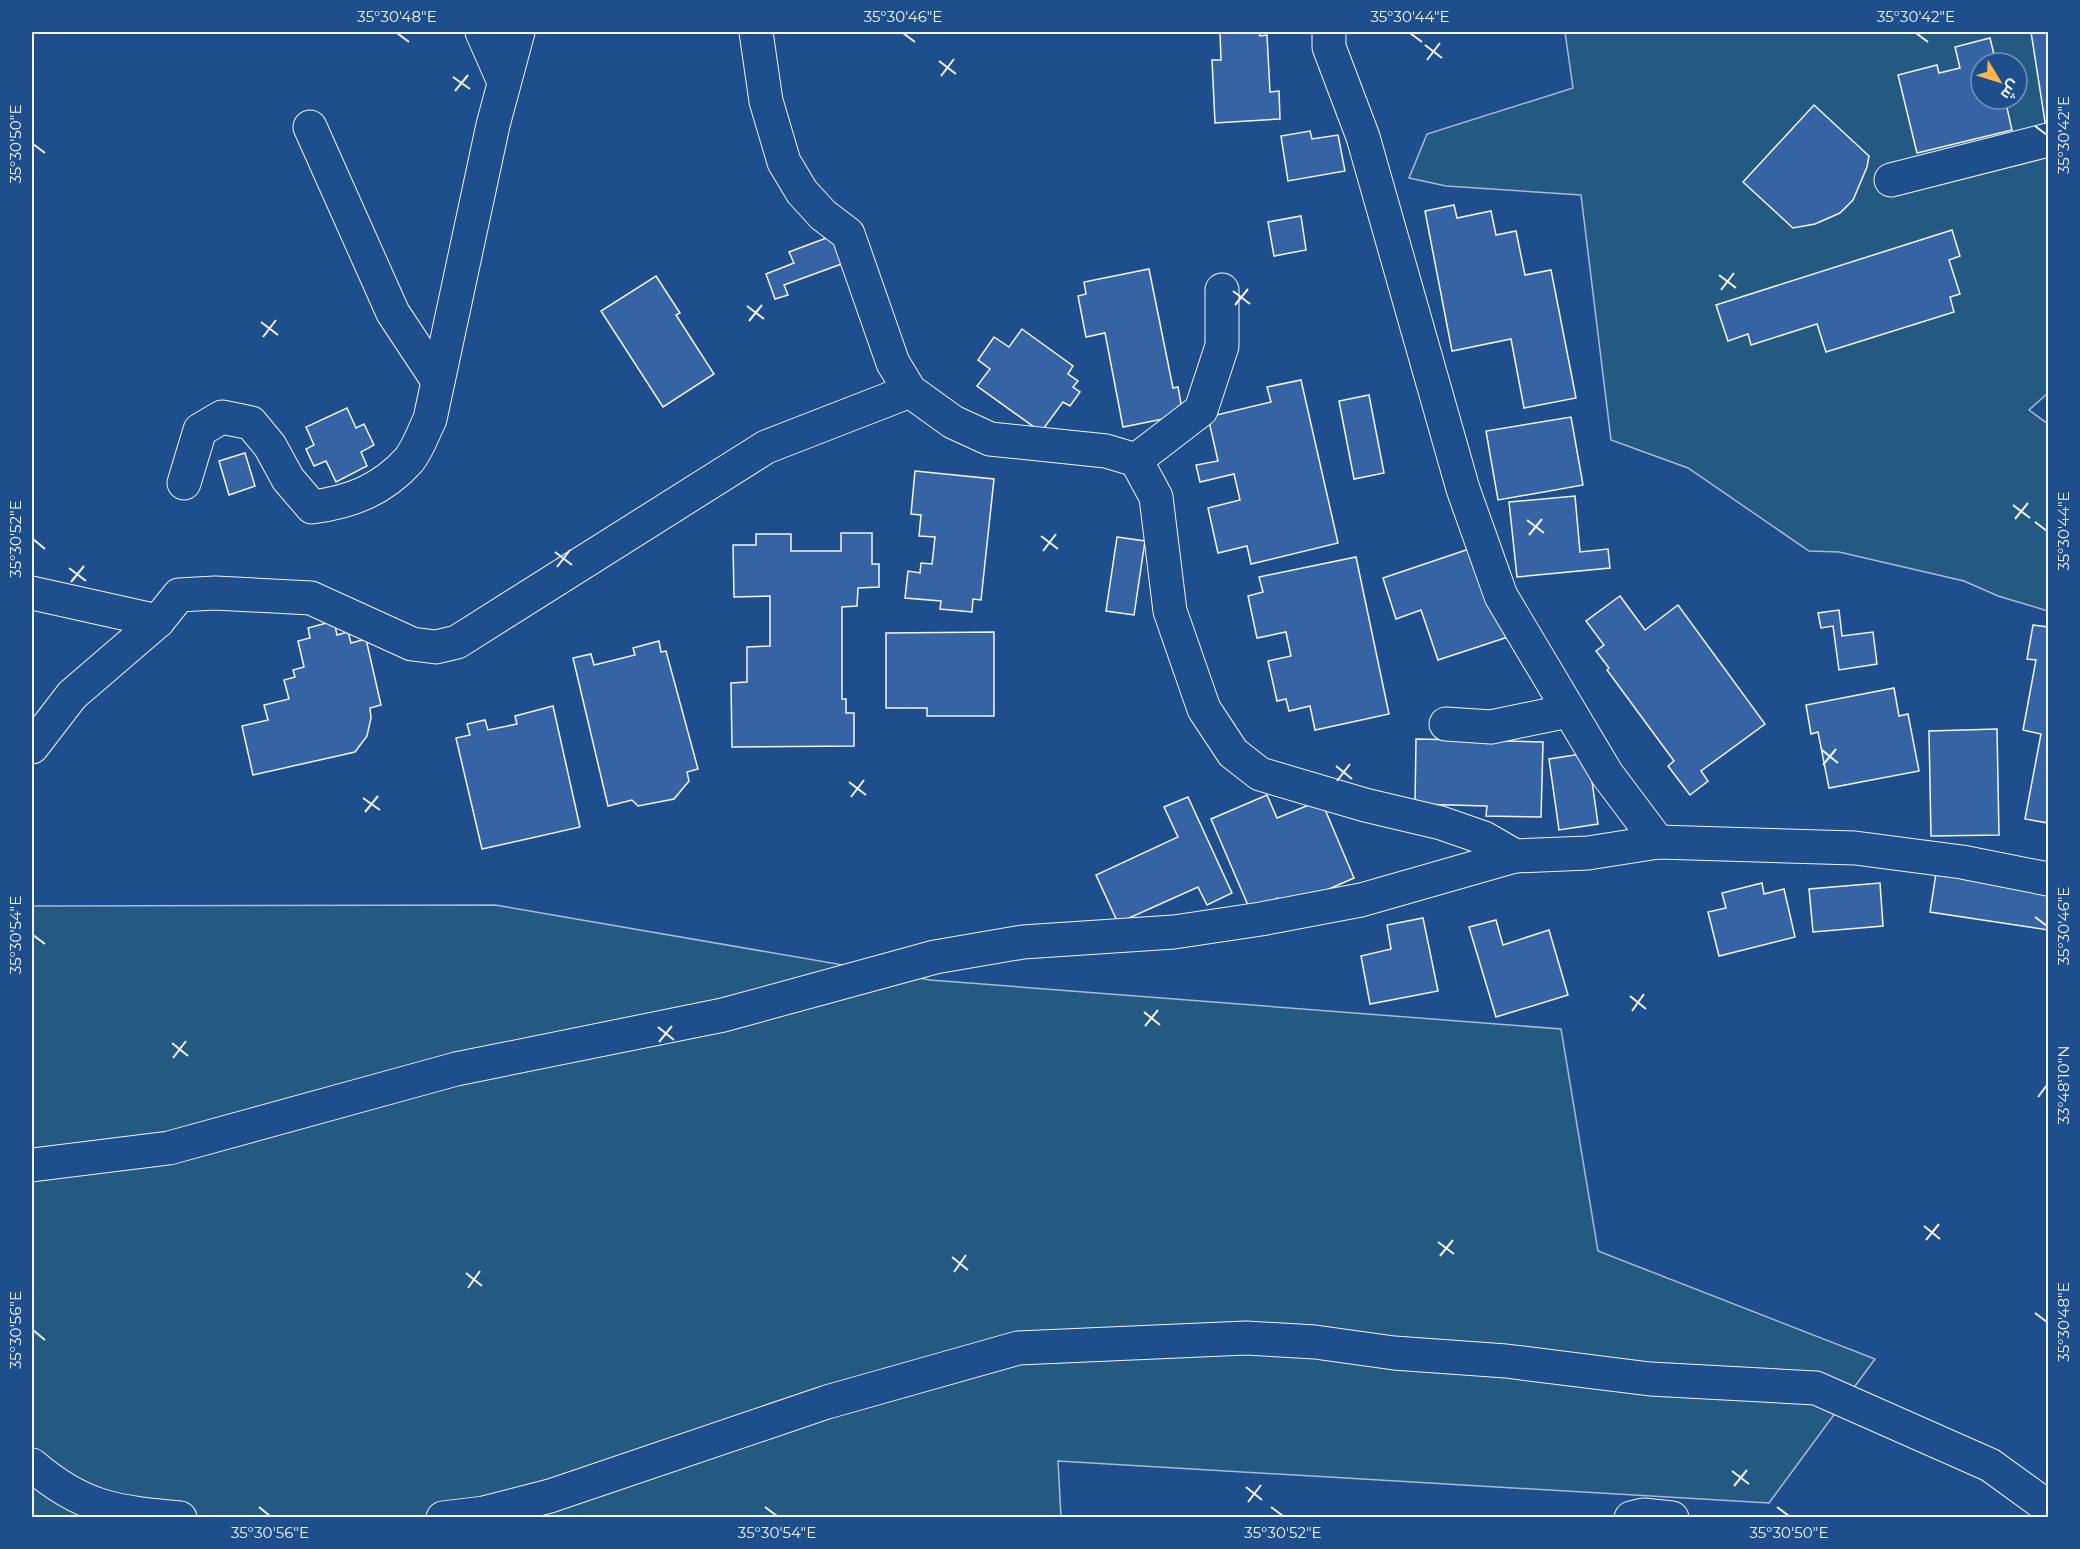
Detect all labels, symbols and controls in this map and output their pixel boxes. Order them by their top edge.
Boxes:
text: 35°30'48"E [357,7,437,26]
text: 35°30'46"E [864,7,942,26]
text: 35°30'44"E [1370,7,1450,26]
text: 35°30'42"E [1877,7,1955,26]
north arrow [1969,51,2029,111]
text: ش [1997,76,2024,104]
text: 35°30'42"E [2054,96,2073,174]
text: 35°30'50"E [6,105,25,183]
text: 35°30'44"E [2054,491,2073,571]
text: 35°30'52"E [6,500,25,578]
text: 35°30'46"E [2054,887,2073,965]
text: 35°30'54"E [6,896,25,974]
text: 33°48'10"N [2054,1046,2073,1124]
text: 35°30'48"E [2054,1282,2073,1362]
text: 35°30'56"E [6,1291,25,1369]
text: 35°30'56"E [231,1523,309,1542]
text: 35°30'54"E [738,1523,816,1542]
text: 35°30'52"E [1244,1523,1322,1542]
text: 35°30'50"E [1750,1523,1828,1542]

